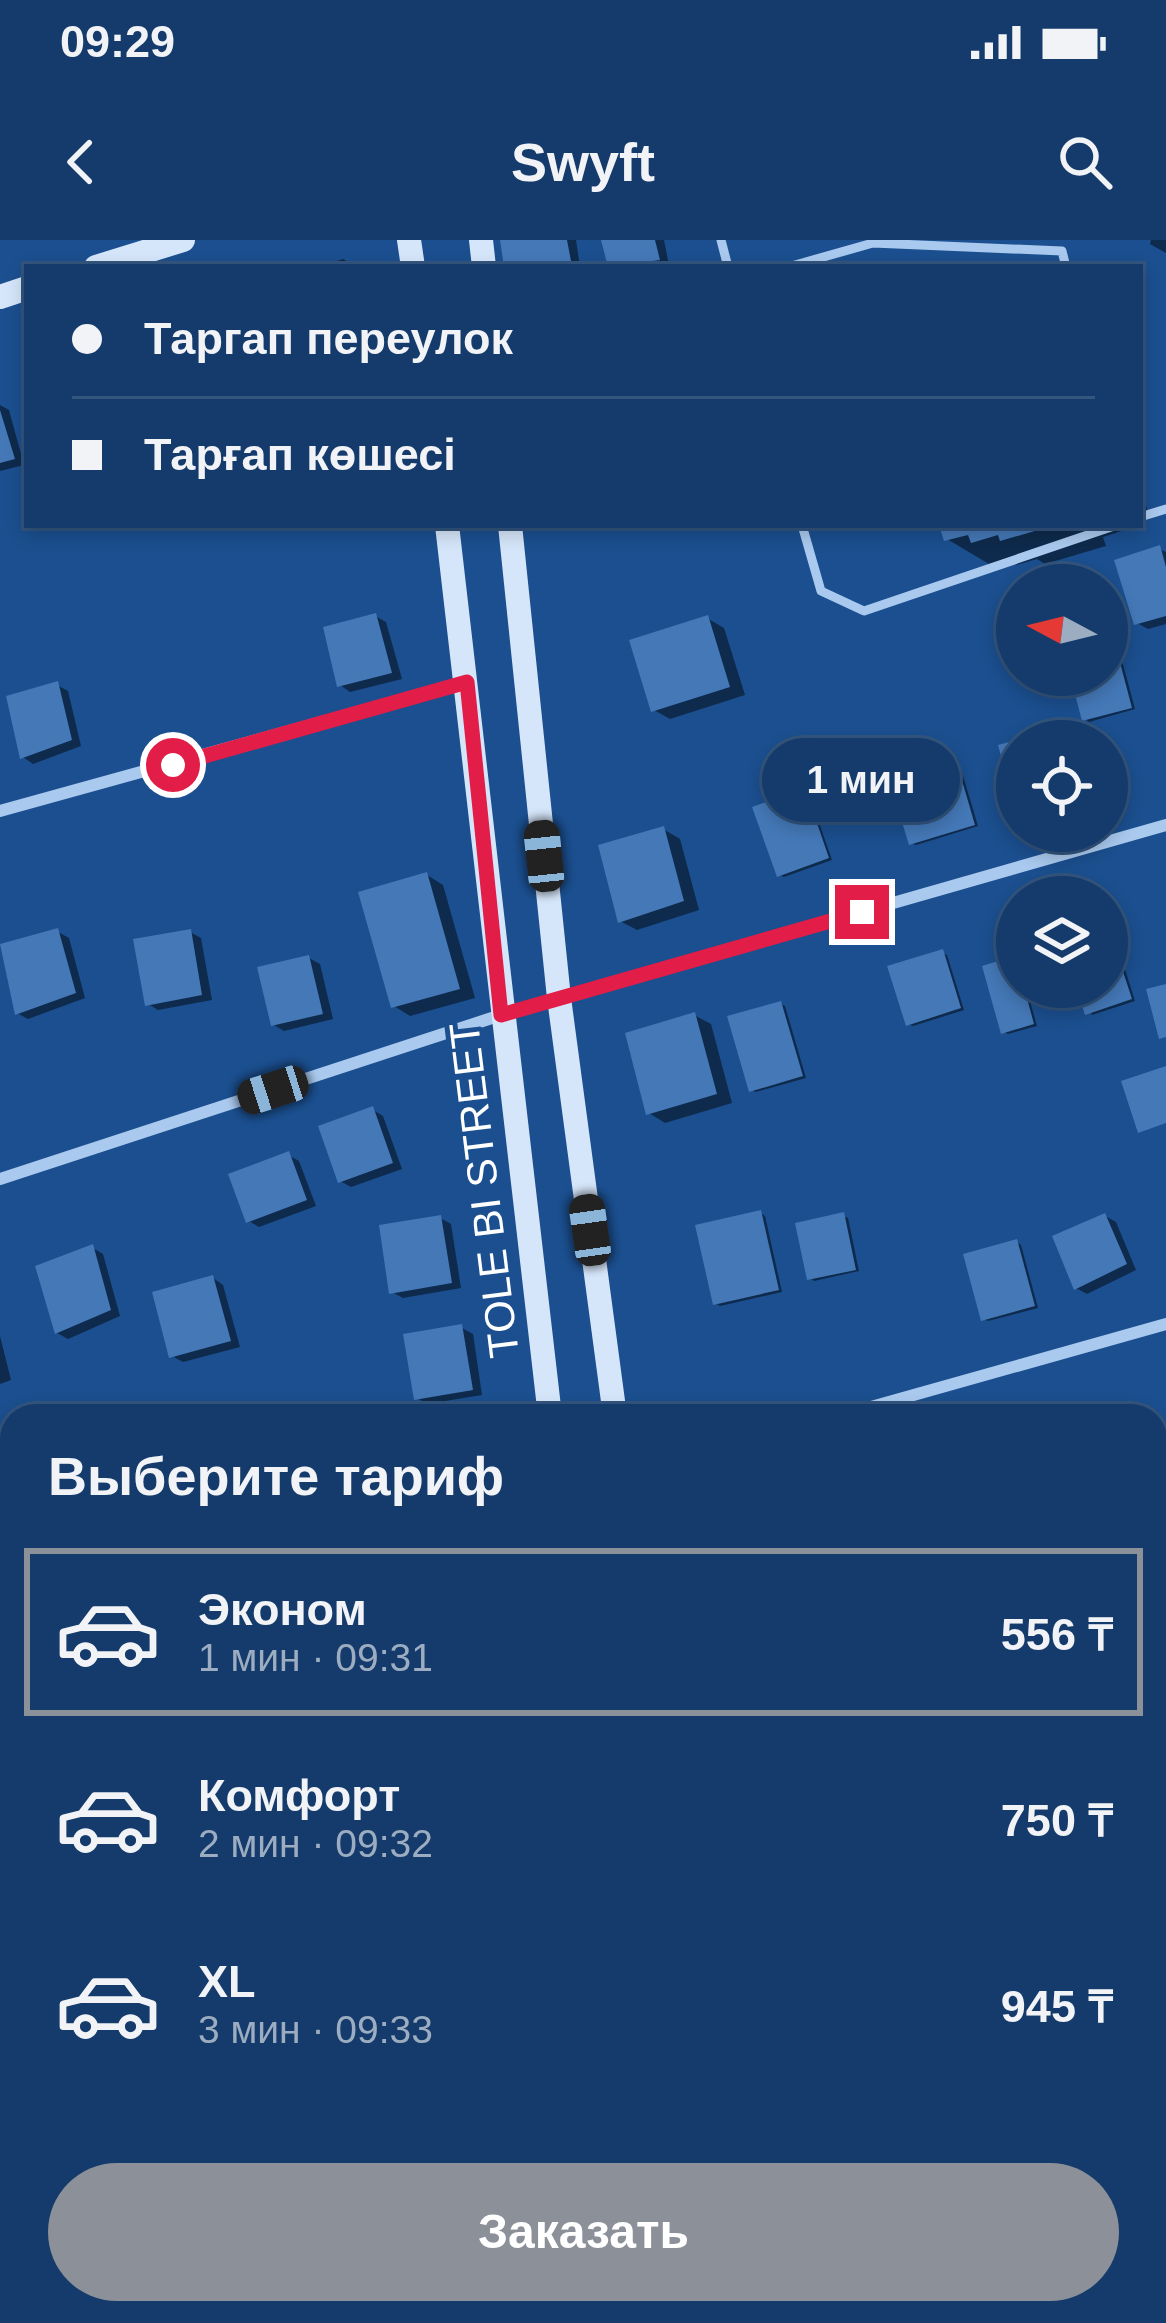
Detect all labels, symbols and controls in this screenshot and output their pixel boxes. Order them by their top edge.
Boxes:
text: 09:29 [60,16,175,67]
icon: back [48,129,114,195]
icon: search [1052,129,1118,195]
text: Swyft [511,132,655,192]
text: Таргап переулок [144,313,513,364]
text: Тарғап көшесі [144,429,456,480]
north arrow [996,564,1128,696]
map controls [996,564,1128,1008]
button: locate [996,720,1128,852]
route start [146,738,200,792]
callout: 1 мин [763,738,961,822]
text: 1 мин [807,758,915,801]
car [522,818,566,894]
button: layers [996,876,1128,1008]
route end [835,885,889,939]
street label: TOLE BI STREET [440,1020,528,1360]
car [233,1062,313,1118]
car [567,1192,613,1268]
text: Выберите тариф [48,1446,504,1506]
icon: car [54,1578,162,1686]
text: Эконом [198,1584,367,1635]
text: 556 ₸ [1001,1609,1113,1660]
text: 1 мин · 09:31 [198,1636,433,1679]
icon: car [54,1764,162,1872]
text: Комфорт [198,1770,400,1821]
text: 750 ₸ [1001,1795,1113,1846]
text: 2 мин · 09:32 [198,1822,433,1865]
icon: car [54,1950,162,2058]
text: XL [198,1956,256,2007]
text: 945 ₸ [1001,1981,1113,2032]
text: 3 мин · 09:33 [198,2008,433,2051]
button: Заказать [48,2163,1119,2301]

